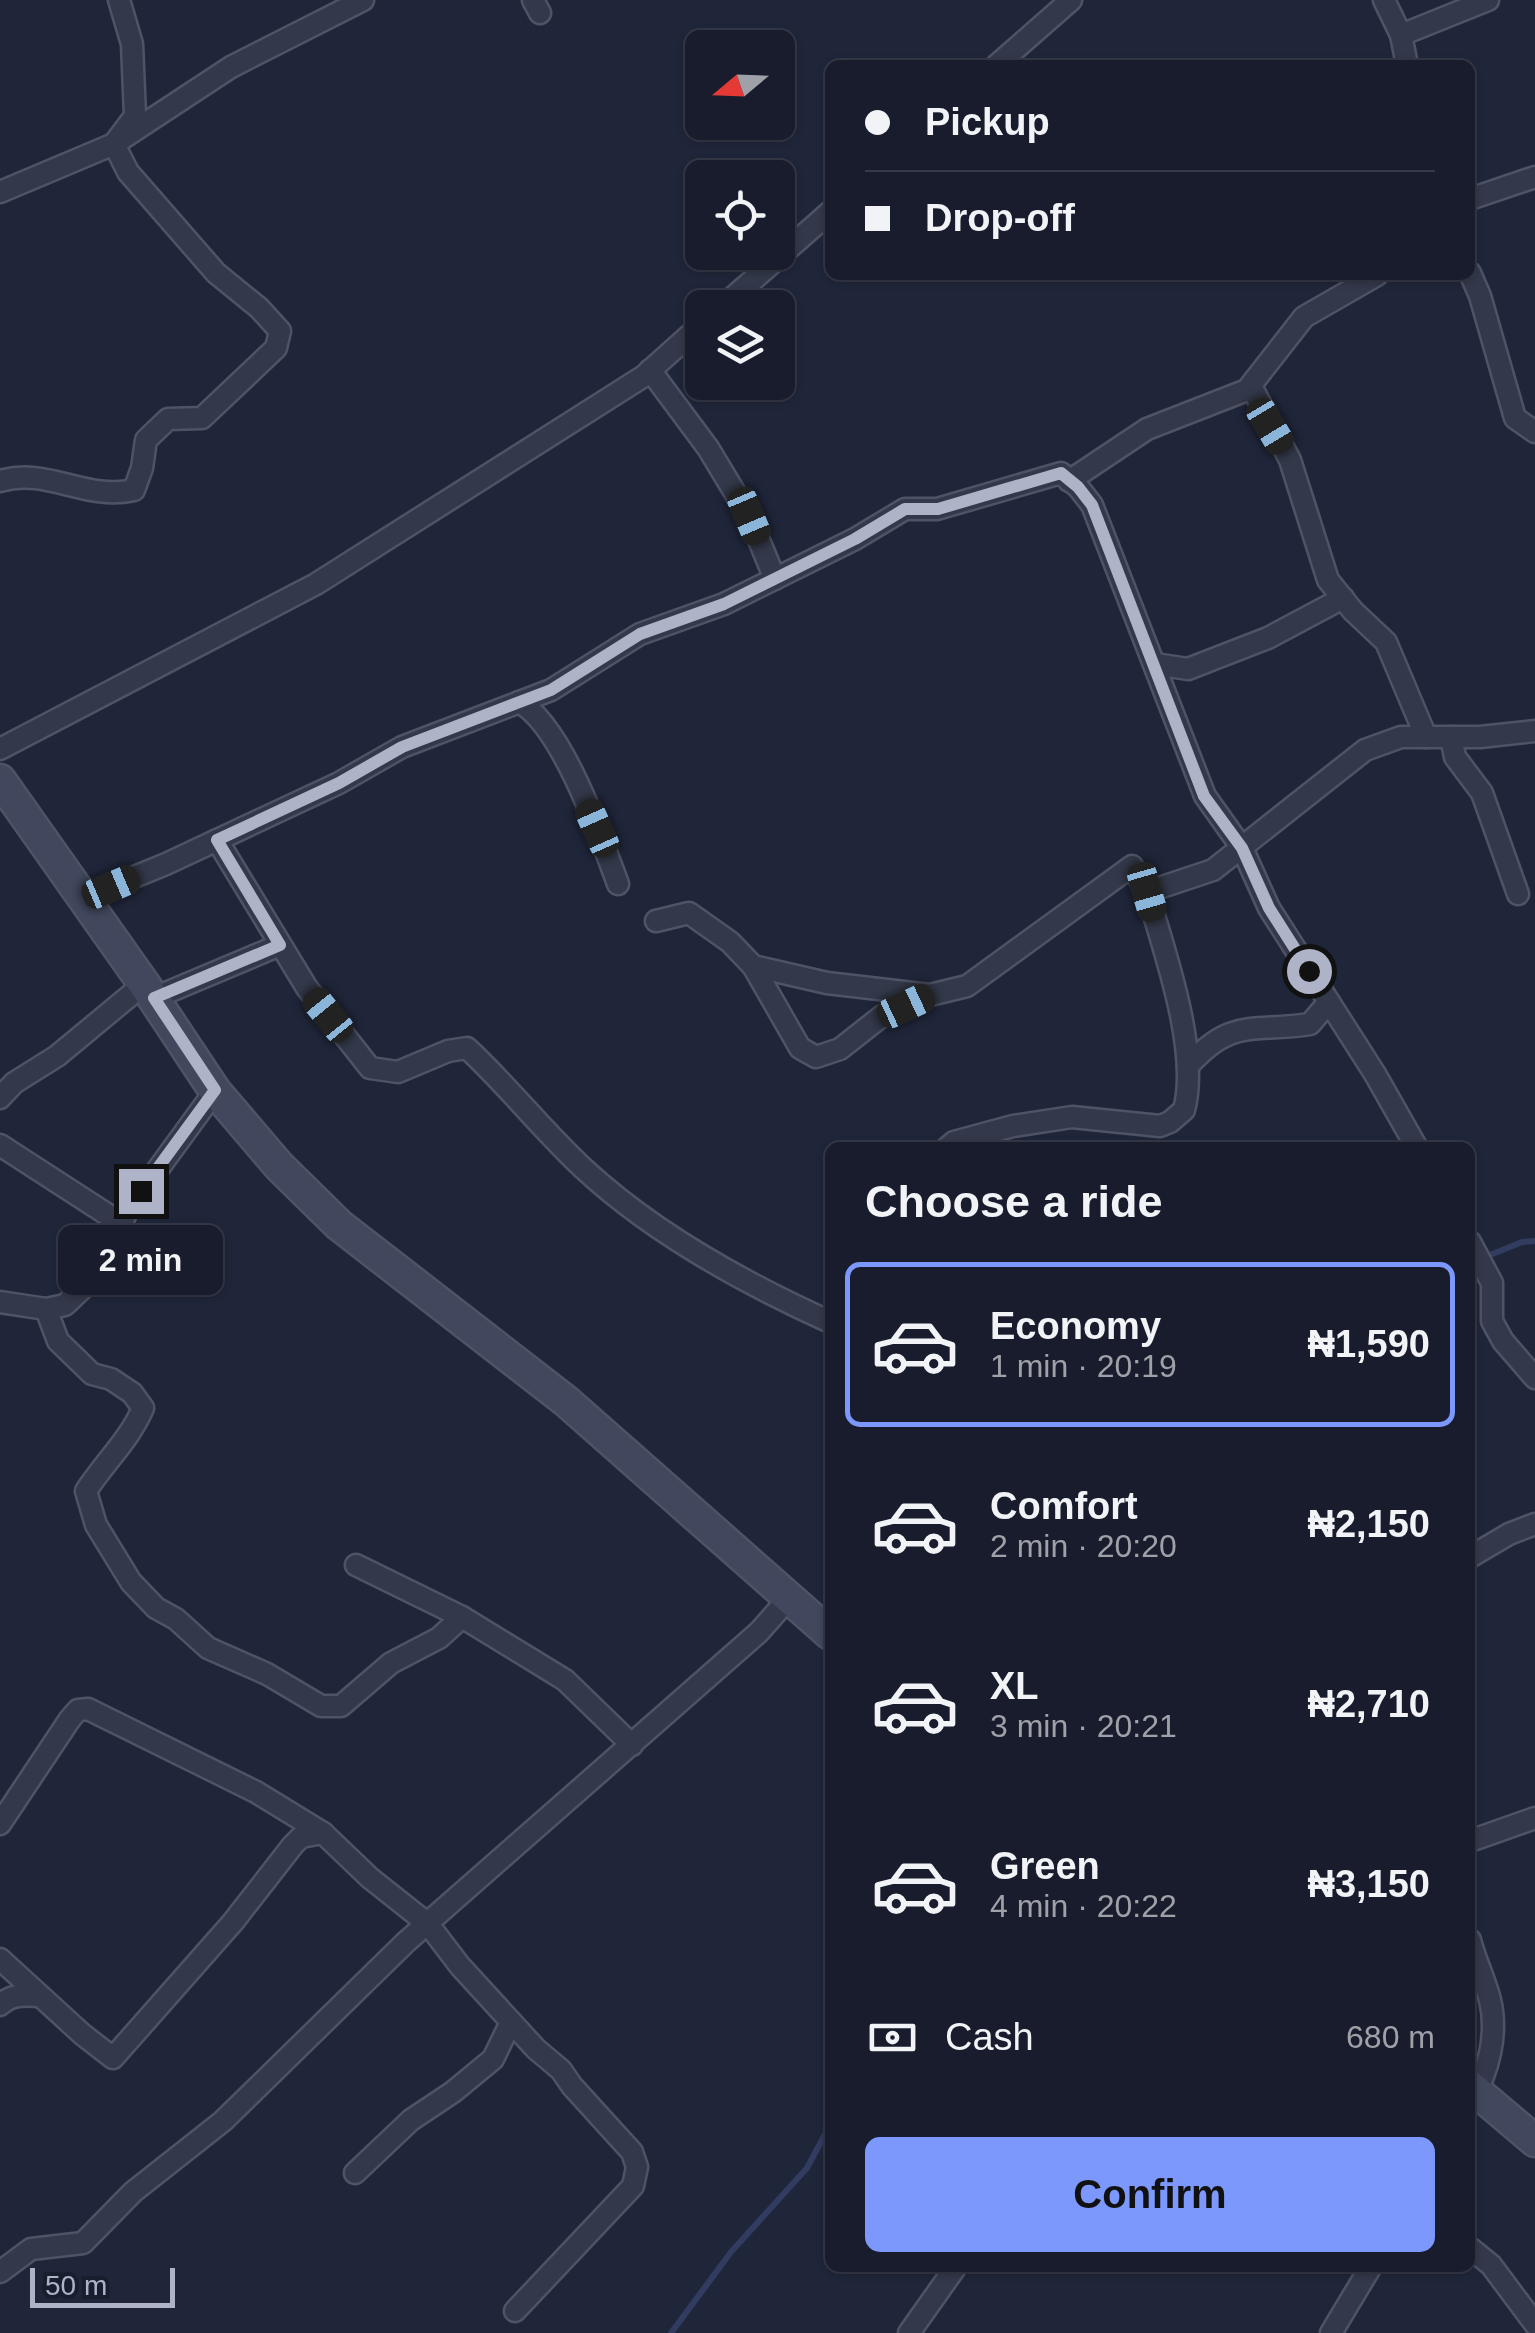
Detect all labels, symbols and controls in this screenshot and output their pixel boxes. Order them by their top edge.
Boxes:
north arrow [685,30,795,140]
map controls [685,30,795,400]
text: Pickup [925,101,1050,143]
button: locate [685,160,795,270]
text: Drop-off [925,197,1075,239]
button: layers [685,290,795,400]
car [1242,393,1298,459]
car [723,483,775,549]
car [571,794,623,862]
car [1124,859,1170,925]
car [78,861,144,913]
route start [1287,949,1332,994]
car [872,980,940,1032]
car [297,982,359,1048]
route end [119,1169,164,1214]
text: Choose a ride [865,1176,1163,1227]
callout: 2 min [58,1226,224,1296]
text: 2 min [99,1242,182,1278]
icon: car [870,1300,960,1390]
text: Economy [990,1305,1161,1347]
text: ₦1,590 [1307,1323,1430,1365]
text: 1 min · 20:19 [990,1348,1177,1384]
icon: car [870,1480,960,1570]
text: Comfort [990,1485,1138,1527]
text: ₦2,150 [1307,1503,1430,1545]
text: 2 min · 20:20 [990,1528,1177,1564]
icon: car [870,1660,960,1750]
text: XL [990,1665,1039,1707]
text: ₦2,710 [1307,1683,1430,1725]
text: 3 min · 20:21 [990,1708,1177,1744]
icon: car [870,1840,960,1930]
text: Green [990,1845,1100,1887]
text: ₦3,150 [1307,1863,1430,1905]
text: 4 min · 20:22 [990,1888,1177,1924]
icon: cash [865,2010,920,2065]
text: Cash [945,2016,1034,2058]
text: 680 m [1346,2019,1435,2055]
button: Confirm [865,2137,1435,2252]
scale bar [30,2263,175,2308]
text: 50 m [45,2270,107,2301]

